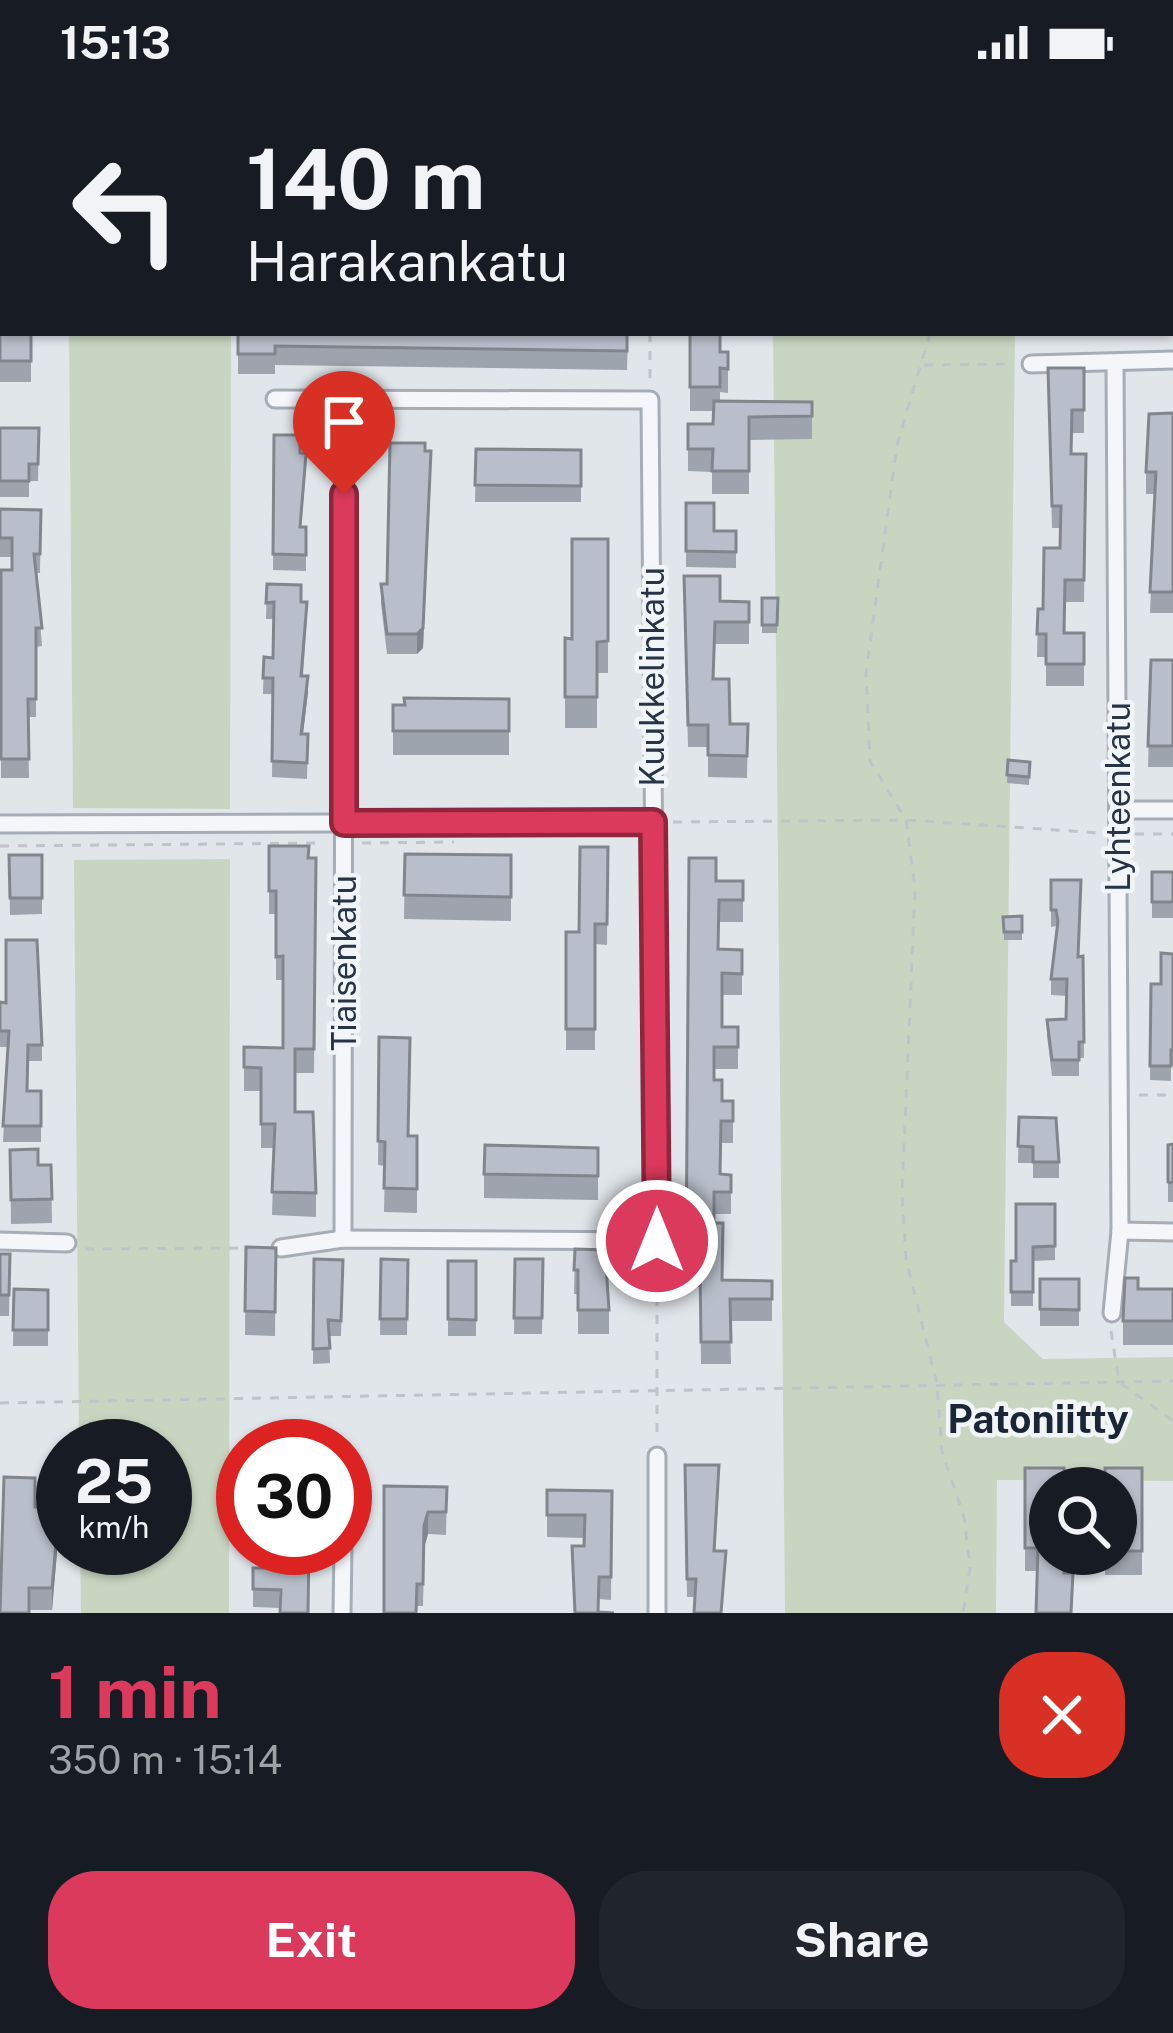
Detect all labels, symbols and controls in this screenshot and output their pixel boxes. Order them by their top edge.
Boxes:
text: 15:13 [60,16,171,69]
text: 140 m [246,129,485,228]
icon: left [48,132,204,288]
text: Harakankatu [246,230,568,293]
pin [293,371,395,494]
icon: arrive [311,389,377,455]
street label: Kuukkelinkatu [633,567,671,787]
street label: Lyhteenkatu [1099,702,1137,892]
street label: Tiaisenkatu [325,875,363,1051]
position arrow [594,1178,720,1304]
district label: Patoniitty [947,1396,1129,1442]
speed limit sign: 30 [216,1419,372,1575]
text: 25 [75,1446,153,1517]
map controls [1029,1467,1137,1575]
button: search [1029,1467,1137,1575]
text: km/h [79,1509,149,1545]
text: 1 min [48,1650,222,1734]
button: close [999,1652,1125,1778]
text: 350 m · 15:14 [48,1737,282,1783]
button: Exit [48,1871,575,2009]
button: Share [599,1871,1125,2009]

